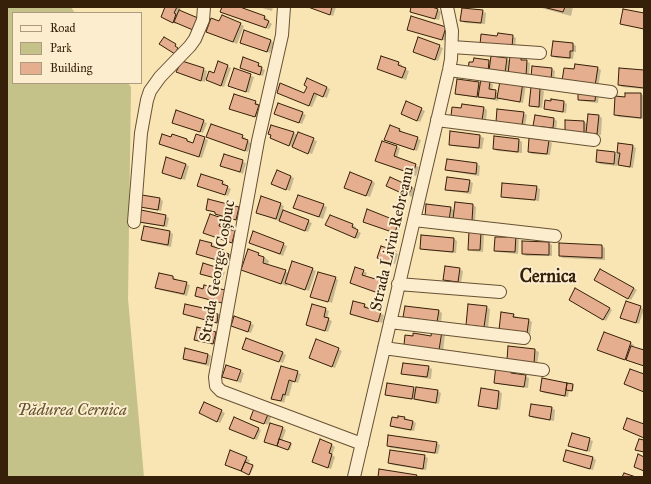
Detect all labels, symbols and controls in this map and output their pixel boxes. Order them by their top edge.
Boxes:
legend [12,12,142,84]
text: Road [50,21,76,35]
text: Park [50,41,72,55]
text: Building [50,61,92,75]
street label: Strada Liviu Rebreanu [367,165,419,313]
street label: Strada George Coșbuc [196,199,240,343]
district label: Cernica [520,267,576,289]
park label: Pădurea Cernica [17,401,127,421]

